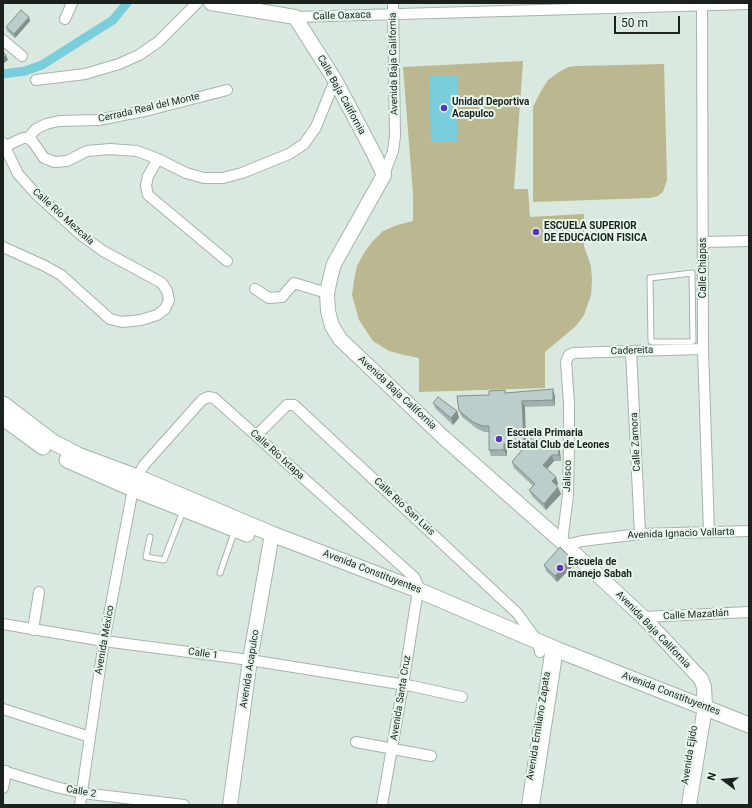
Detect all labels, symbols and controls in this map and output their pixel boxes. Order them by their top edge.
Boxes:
scale bar [616,8,682,34]
street label: Calle Oaxaca [313,9,371,23]
street label: Avenida Baja California [387,13,401,115]
text: 50 m [621,16,648,30]
street label: Calle Baja California [314,53,368,137]
street label: Cerrada Real del Monte [97,91,201,125]
place label: Unidad Deportiva Acapulco [452,96,529,120]
marker: Unidad Deportiva Acapulco [439,103,449,113]
street label: Calle Río Mezcala [30,186,96,248]
place label: ESCUELA SUPERIOR DE EDUCACION FISICA [544,220,647,244]
marker: ESCUELA SUPERIOR DE EDUCACION FISICA [531,227,541,237]
street label: Calle Chiapas [697,238,709,298]
street label: Cadereita [610,344,654,358]
street label: Avenida Baja California [355,354,439,432]
street label: Calle Zamora [628,412,644,472]
place label: Escuela Primaria Estatal Club de Leones [507,427,609,450]
street label: Calle Río Ixtapa [247,428,307,482]
marker: Escuela Primaria Estatal Club de Leones [494,434,504,444]
street label: Jalisco [561,460,575,492]
street label: Calle Río San Luis [371,476,437,538]
street label: Avenida Ignacio Vallarta [627,526,735,542]
street label: Avenida Constituyentes [321,548,423,596]
place label: Escuela de manejo Sabah [568,556,632,580]
marker: Escuela de manejo Sabah [555,563,565,573]
street label: Avenida Baja California [613,589,693,671]
street label: Avenida México [93,604,117,676]
street label: Calle Mazatlán [663,607,729,623]
street label: Avenida Acapulco [238,629,262,709]
street label: Calle 1 [187,646,219,662]
street label: Avenida Santa Cruz [388,654,414,742]
street label: Avenida Constituyentes [620,670,722,718]
street label: Avenida Emiliano Zapata [524,671,554,781]
street label: Avenida Ejido [679,725,701,785]
north arrow [704,760,744,800]
text: N [705,771,719,782]
street label: Calle 2 [65,783,97,801]

